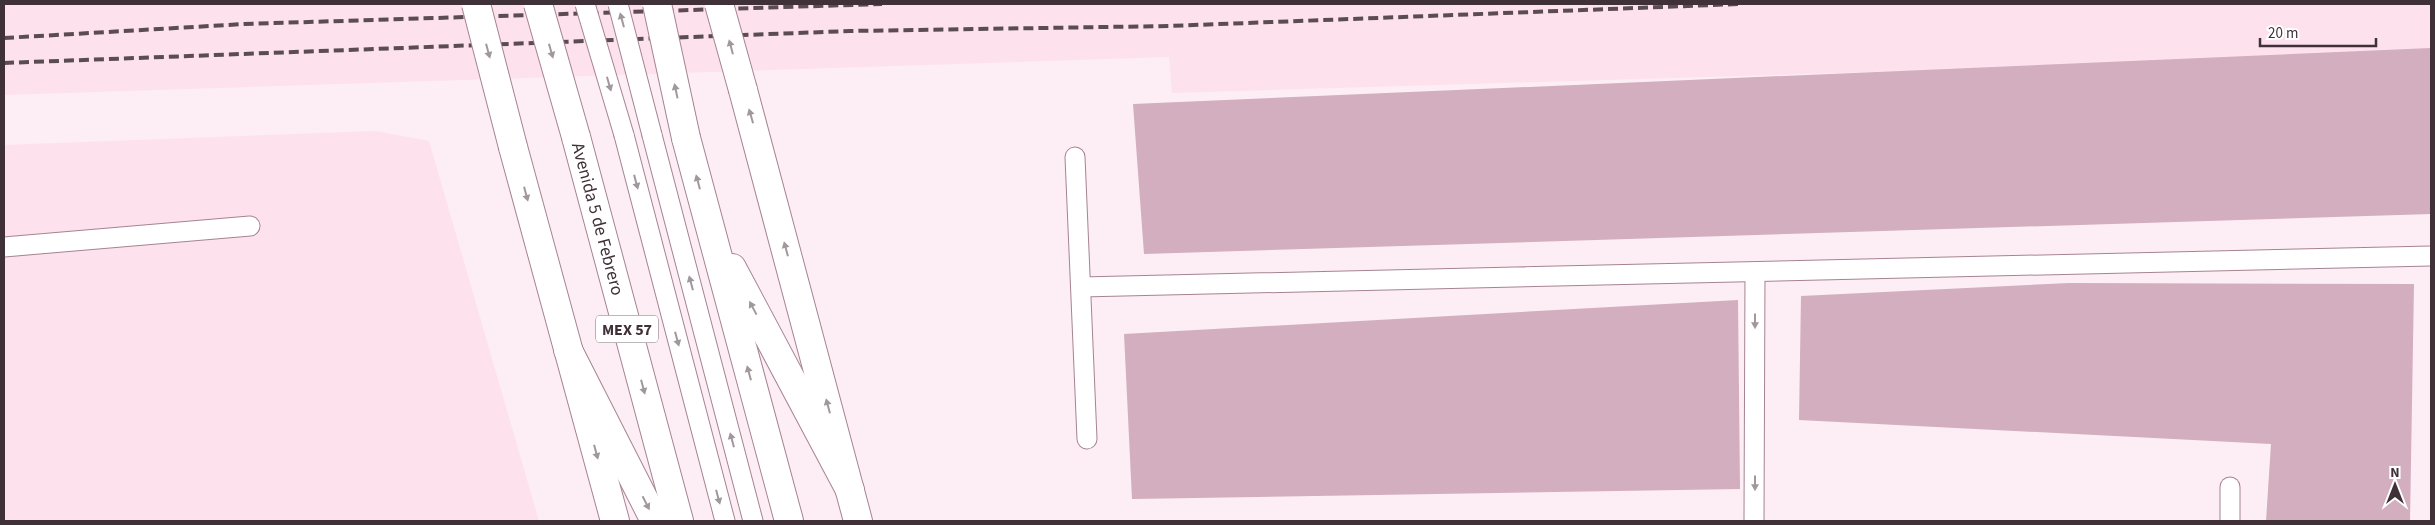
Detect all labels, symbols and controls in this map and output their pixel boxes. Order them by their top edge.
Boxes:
one-way arrow [618,13,626,28]
scale bar [2260,15,2376,47]
text: 20 m [2268,23,2298,44]
one-way arrow [727,39,735,54]
one-way arrow [484,43,492,58]
one-way arrow [547,43,555,58]
one-way arrow [605,77,613,92]
one-way arrow [672,83,680,98]
one-way arrow [746,108,754,123]
street label: Avenida 5 de Febrero [565,140,630,298]
one-way arrow [694,174,702,190]
one-way arrow [632,175,640,190]
one-way arrow [522,187,530,202]
one-way arrow [782,242,790,257]
one-way arrow [687,275,695,290]
one-way arrow [749,300,757,315]
one-way arrow [1751,313,1759,329]
road number: MEX 57 [596,316,658,342]
one-way arrow [673,332,681,347]
one-way arrow [745,365,753,380]
one-way arrow [639,379,647,394]
one-way arrow [823,399,831,414]
one-way arrow [728,433,736,448]
one-way arrow [592,445,600,460]
north arrow [2370,460,2420,510]
text: N [2390,463,2400,483]
one-way arrow [1751,475,1759,491]
one-way arrow [714,489,722,504]
one-way arrow [642,496,650,510]

